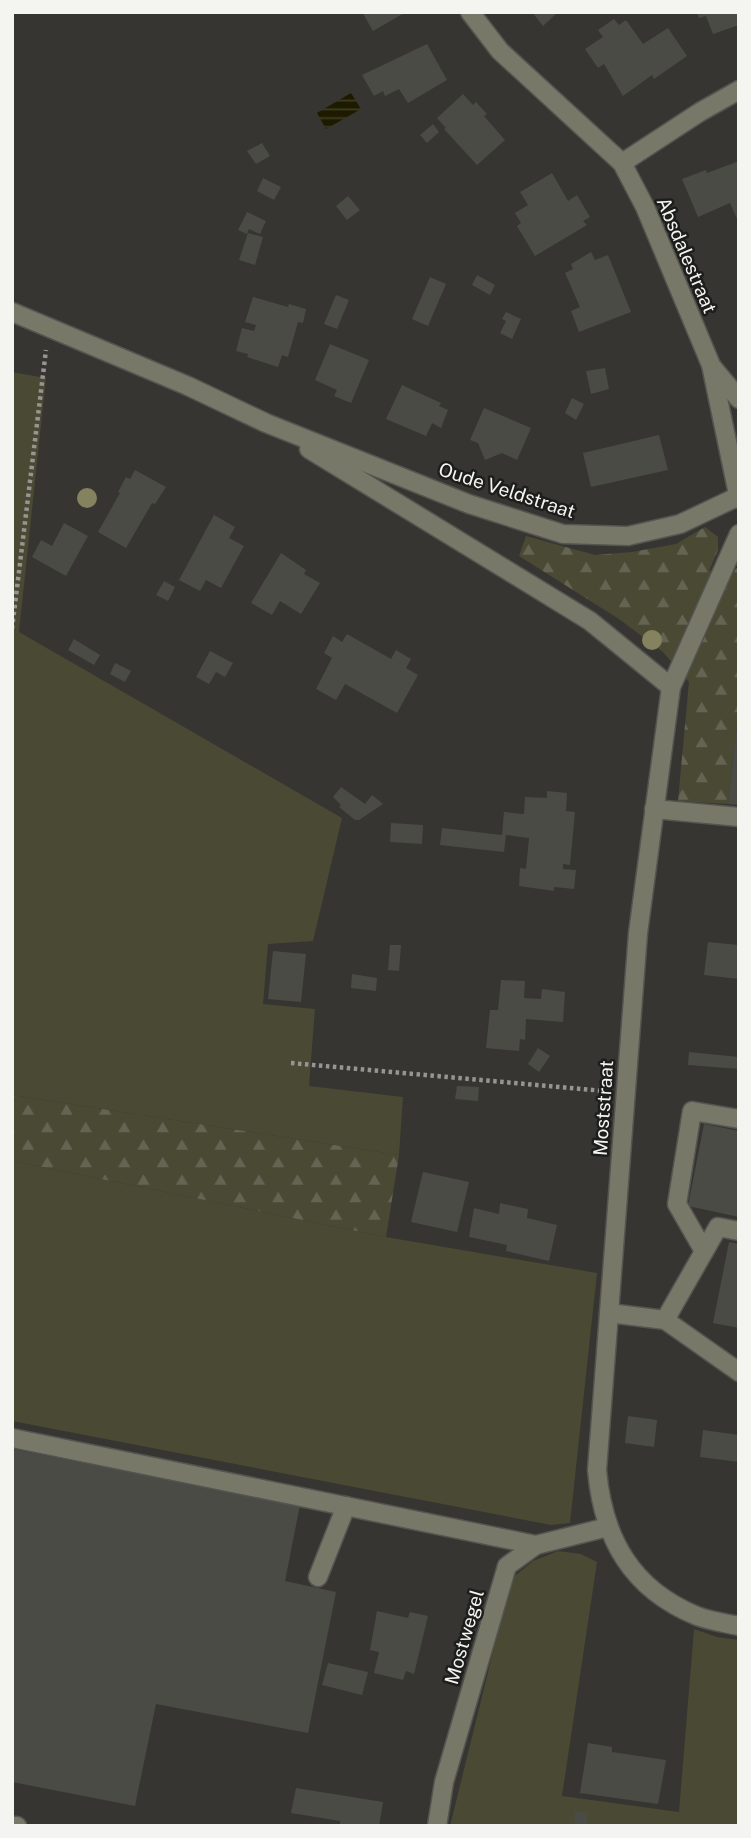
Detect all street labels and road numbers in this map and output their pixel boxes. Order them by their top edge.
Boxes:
street label: Absdalestraat [653,194,721,316]
street label: Oude Veldstraat [436,458,578,522]
street label: Moststraat [589,1059,617,1157]
street label: Mostwegel [440,1587,488,1687]

